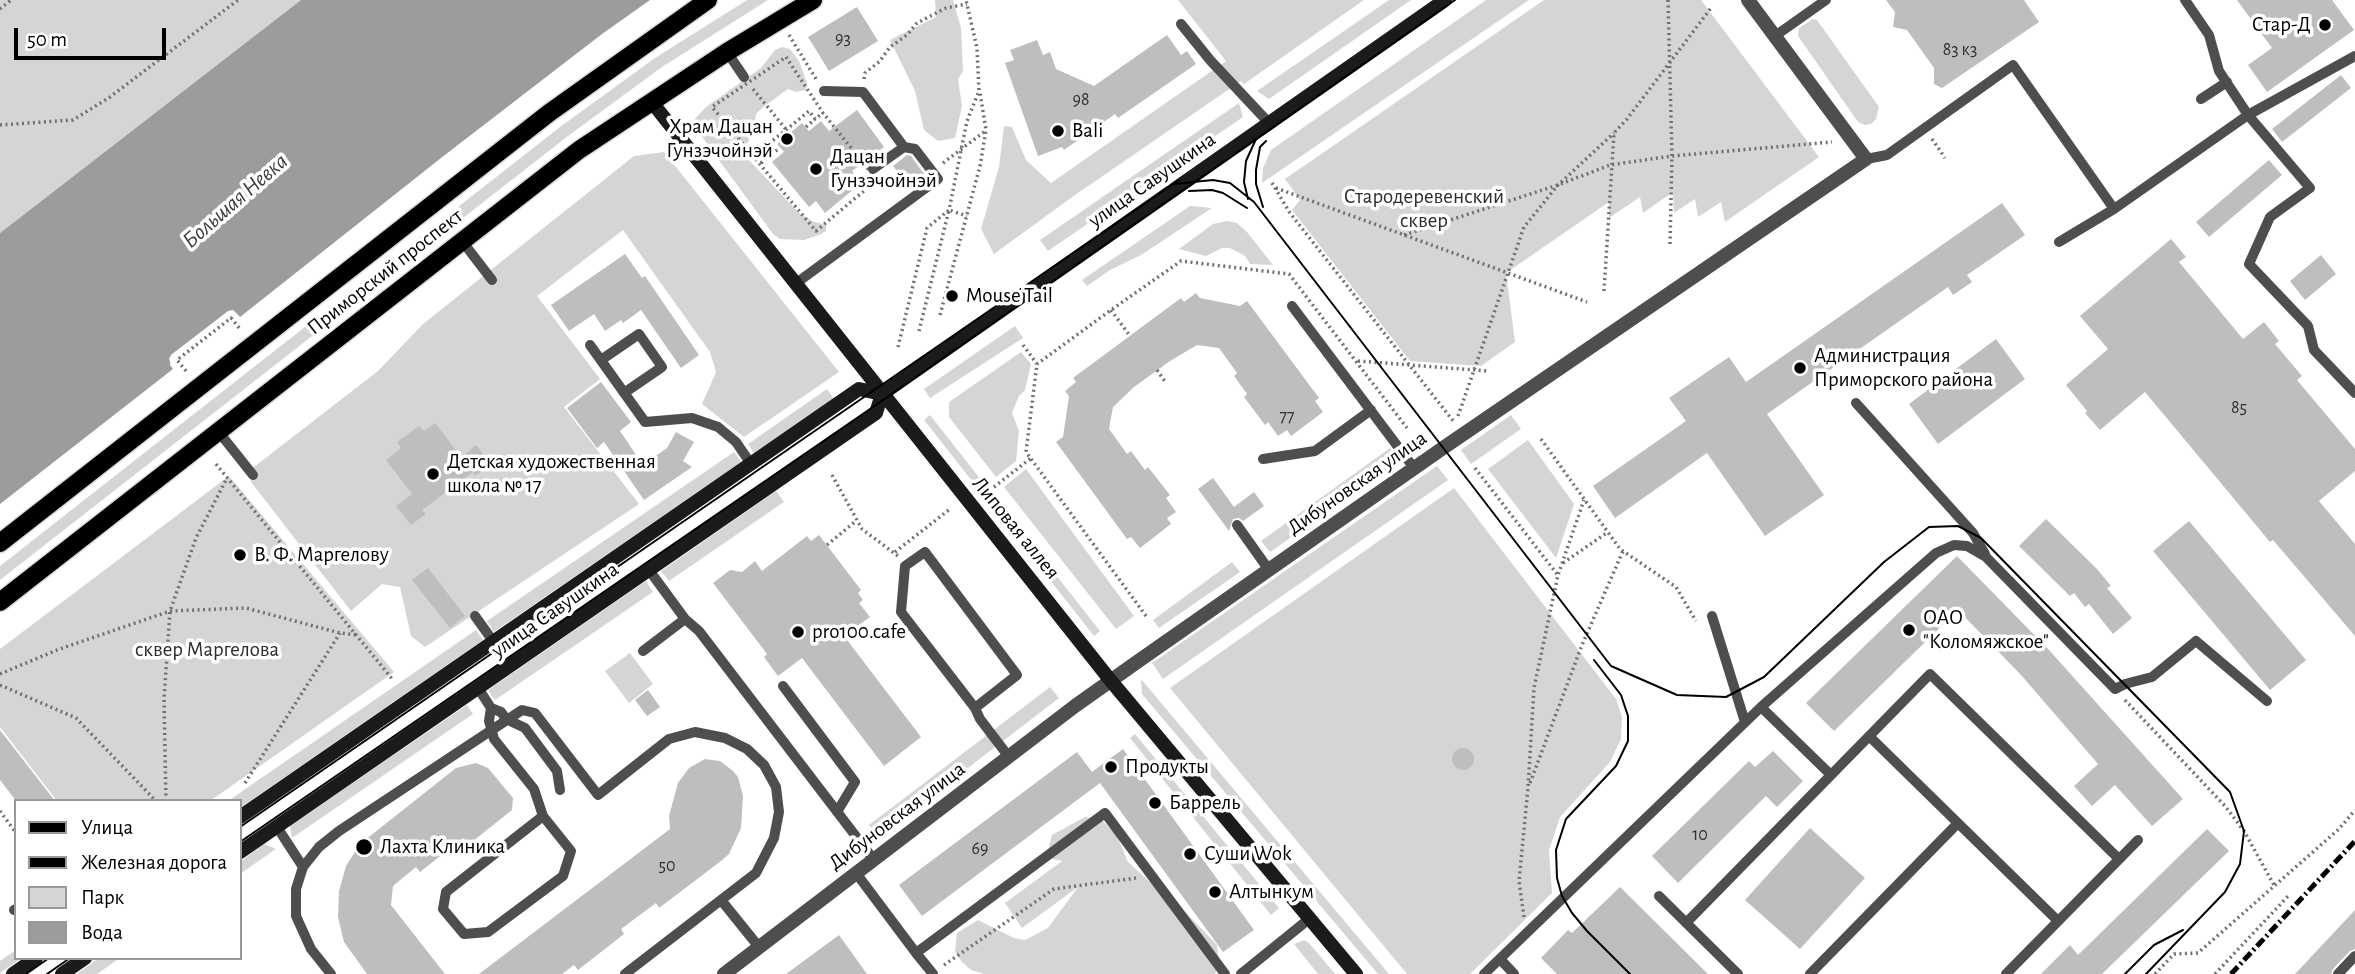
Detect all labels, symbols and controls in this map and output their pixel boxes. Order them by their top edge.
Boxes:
place label: Стар-Д [2252,12,2311,38]
scale bar [18,14,170,58]
marker: Стар-Д [2317,17,2333,33]
house number: 93 [835,28,851,50]
text: 50 m [27,29,67,50]
house number: 83 к3 [1943,39,1977,61]
house number: 98 [1073,89,1089,111]
place label: Храм Дацан Гунзэчойнэй [666,114,773,164]
place label: Bali [1072,118,1103,144]
marker: Bali [1050,123,1066,139]
street label: улица Савушкина [1084,127,1220,233]
marker: Храм Дацан Гунзэчойнэй [779,131,795,147]
place label: Дацан Гунзэчойнэй [830,144,937,194]
water label: Большая Невка [177,148,293,254]
marker: Дацан Гунзэчойнэй [808,161,824,177]
park label: Стародеревенский сквер [1344,184,1504,234]
street label: Приморский проспект [302,203,468,341]
place label: Mouse Tail [966,283,1053,309]
marker: Mouse Tail [944,288,960,304]
place label: Администрация Приморского района [1814,343,1993,393]
marker: Администрация Приморского района [1792,360,1808,376]
house number: 85 [2231,397,2247,419]
house number: 77 [1279,406,1295,428]
street label: Дибуновская улица [1282,425,1432,541]
place label: Детская художественная школа № 17 [447,449,656,499]
marker: Детская художественная школа № 17 [425,466,441,482]
street label: Липовая аллея [967,472,1065,584]
place label: В. Ф. Маргелову [254,542,389,568]
marker: В. Ф. Маргелову [232,547,248,563]
street label: улица Савушкина [487,557,623,663]
place label: ОАО "Коломяжское" [1923,605,2049,655]
place label: pro100.cafe [812,619,906,645]
marker: ОАО "Коломяжское" [1901,622,1917,638]
marker: pro100.cafe [790,624,806,640]
park label: сквер Маргелова [135,637,279,663]
place label: Продукты [1125,754,1209,780]
street label: Дибуновская улица [824,756,970,876]
marker: Продукты [1103,759,1119,775]
place label: Баррель [1169,790,1240,816]
marker: Баррель [1147,795,1163,811]
legend [14,799,242,960]
text: Улица [81,817,133,838]
house number: 10 [1692,824,1708,846]
place label: Лахта Клиника [380,834,505,860]
marker: Лахта Клиника [354,837,374,857]
house number: 69 [972,838,988,860]
place label: Суши Wok [1204,841,1292,867]
marker: Суши Wok [1182,846,1198,862]
text: Железная дорога [81,852,227,873]
house number: 50 [658,855,676,877]
place label: Алтынкум [1229,879,1314,905]
marker: Алтынкум [1207,884,1223,900]
text: Парк [81,887,124,908]
text: Вода [81,922,123,943]

